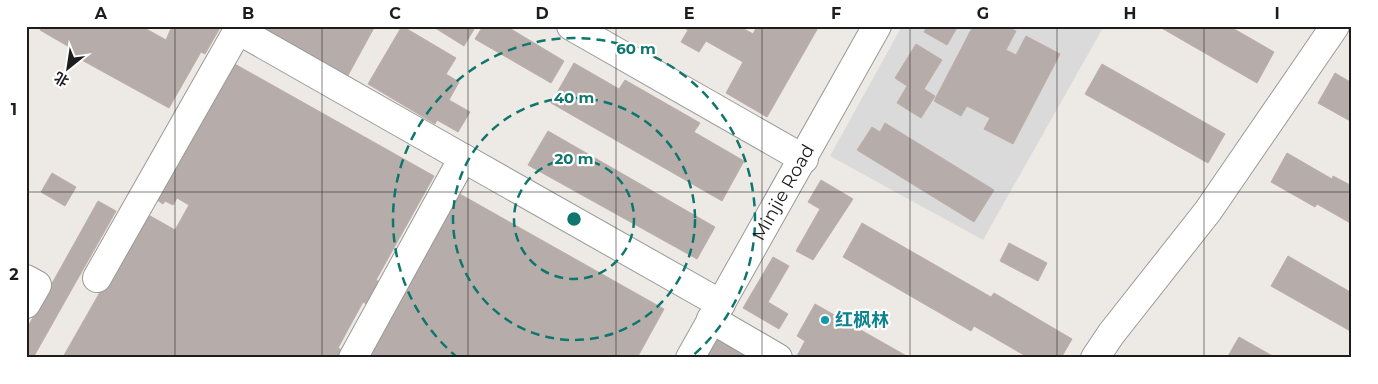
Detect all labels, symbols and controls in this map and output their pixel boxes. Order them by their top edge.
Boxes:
text: A [94,4,108,23]
text: B [242,4,254,23]
text: C [389,4,401,23]
text: D [535,4,549,23]
text: E [684,4,694,23]
text: F [831,4,841,23]
text: G [977,4,989,23]
text: H [1124,4,1136,23]
text: I [1274,4,1280,23]
text: 60 m [616,39,656,58]
north arrow [42,42,92,92]
text: 北 [51,68,72,91]
text: 40 m [554,88,594,107]
text: 1 [11,100,17,119]
street label: Minjie Road [747,141,819,244]
text: 20 m [554,149,594,168]
centre of rings [565,210,583,228]
text: 2 [9,265,19,284]
place label: 红枫林 [835,309,889,331]
marker: 红枫林 [819,314,831,326]

